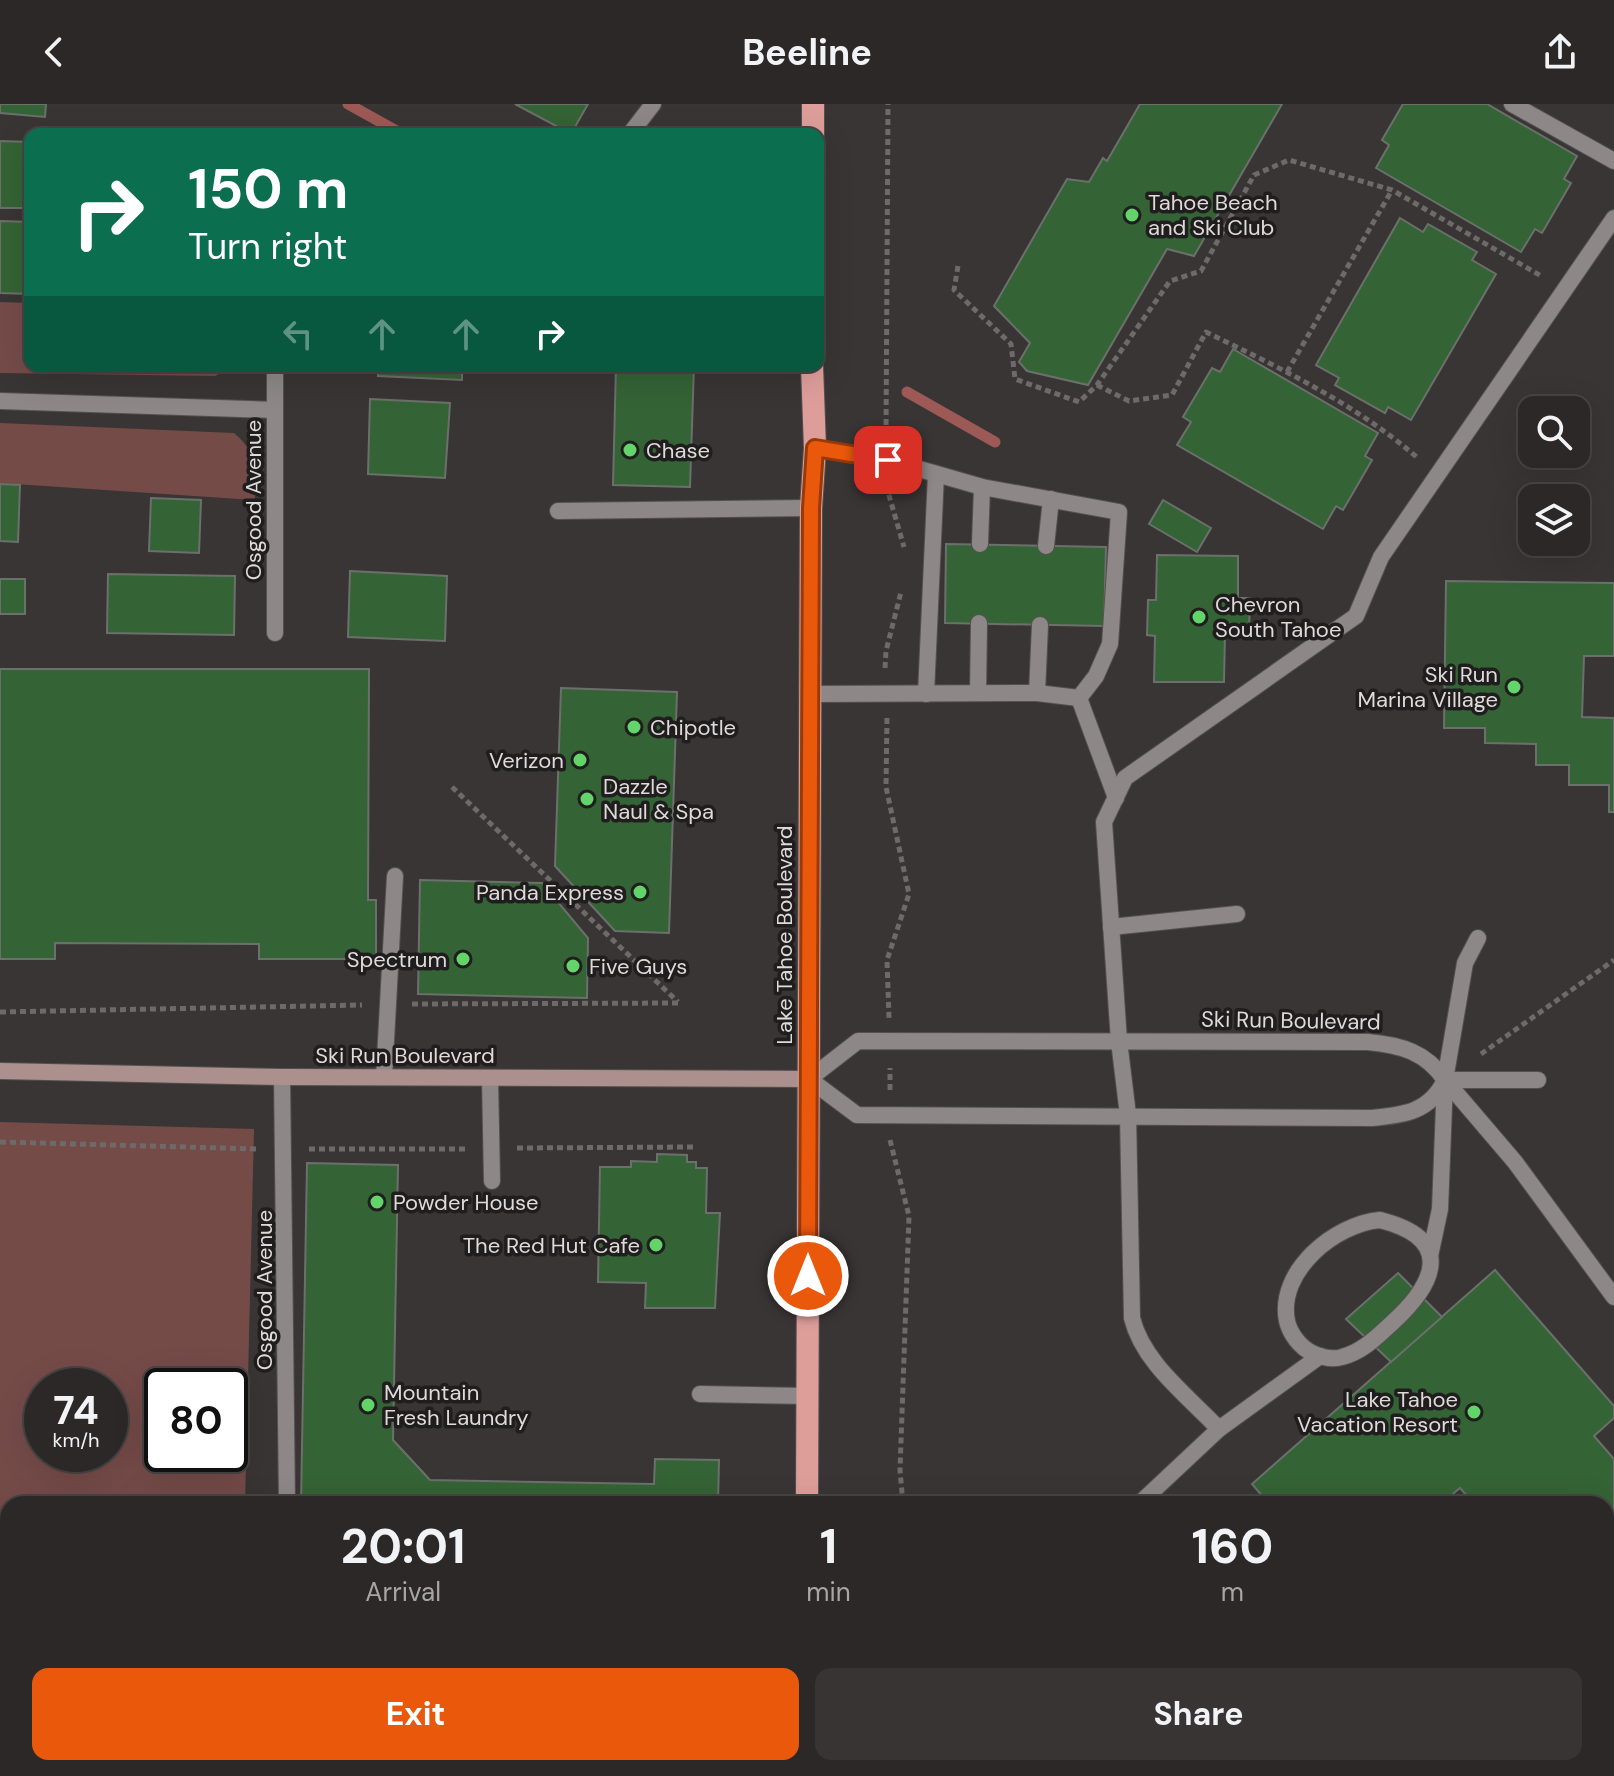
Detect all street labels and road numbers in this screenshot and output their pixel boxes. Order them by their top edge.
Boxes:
street label: Osgood Avenue [239,420,268,580]
street label: Lake Tahoe Boulevard [770,825,799,1045]
street label: Ski Run Boulevard [1201,1004,1381,1037]
street label: Ski Run Boulevard [315,1041,495,1070]
street label: Osgood Avenue [250,1210,279,1370]

